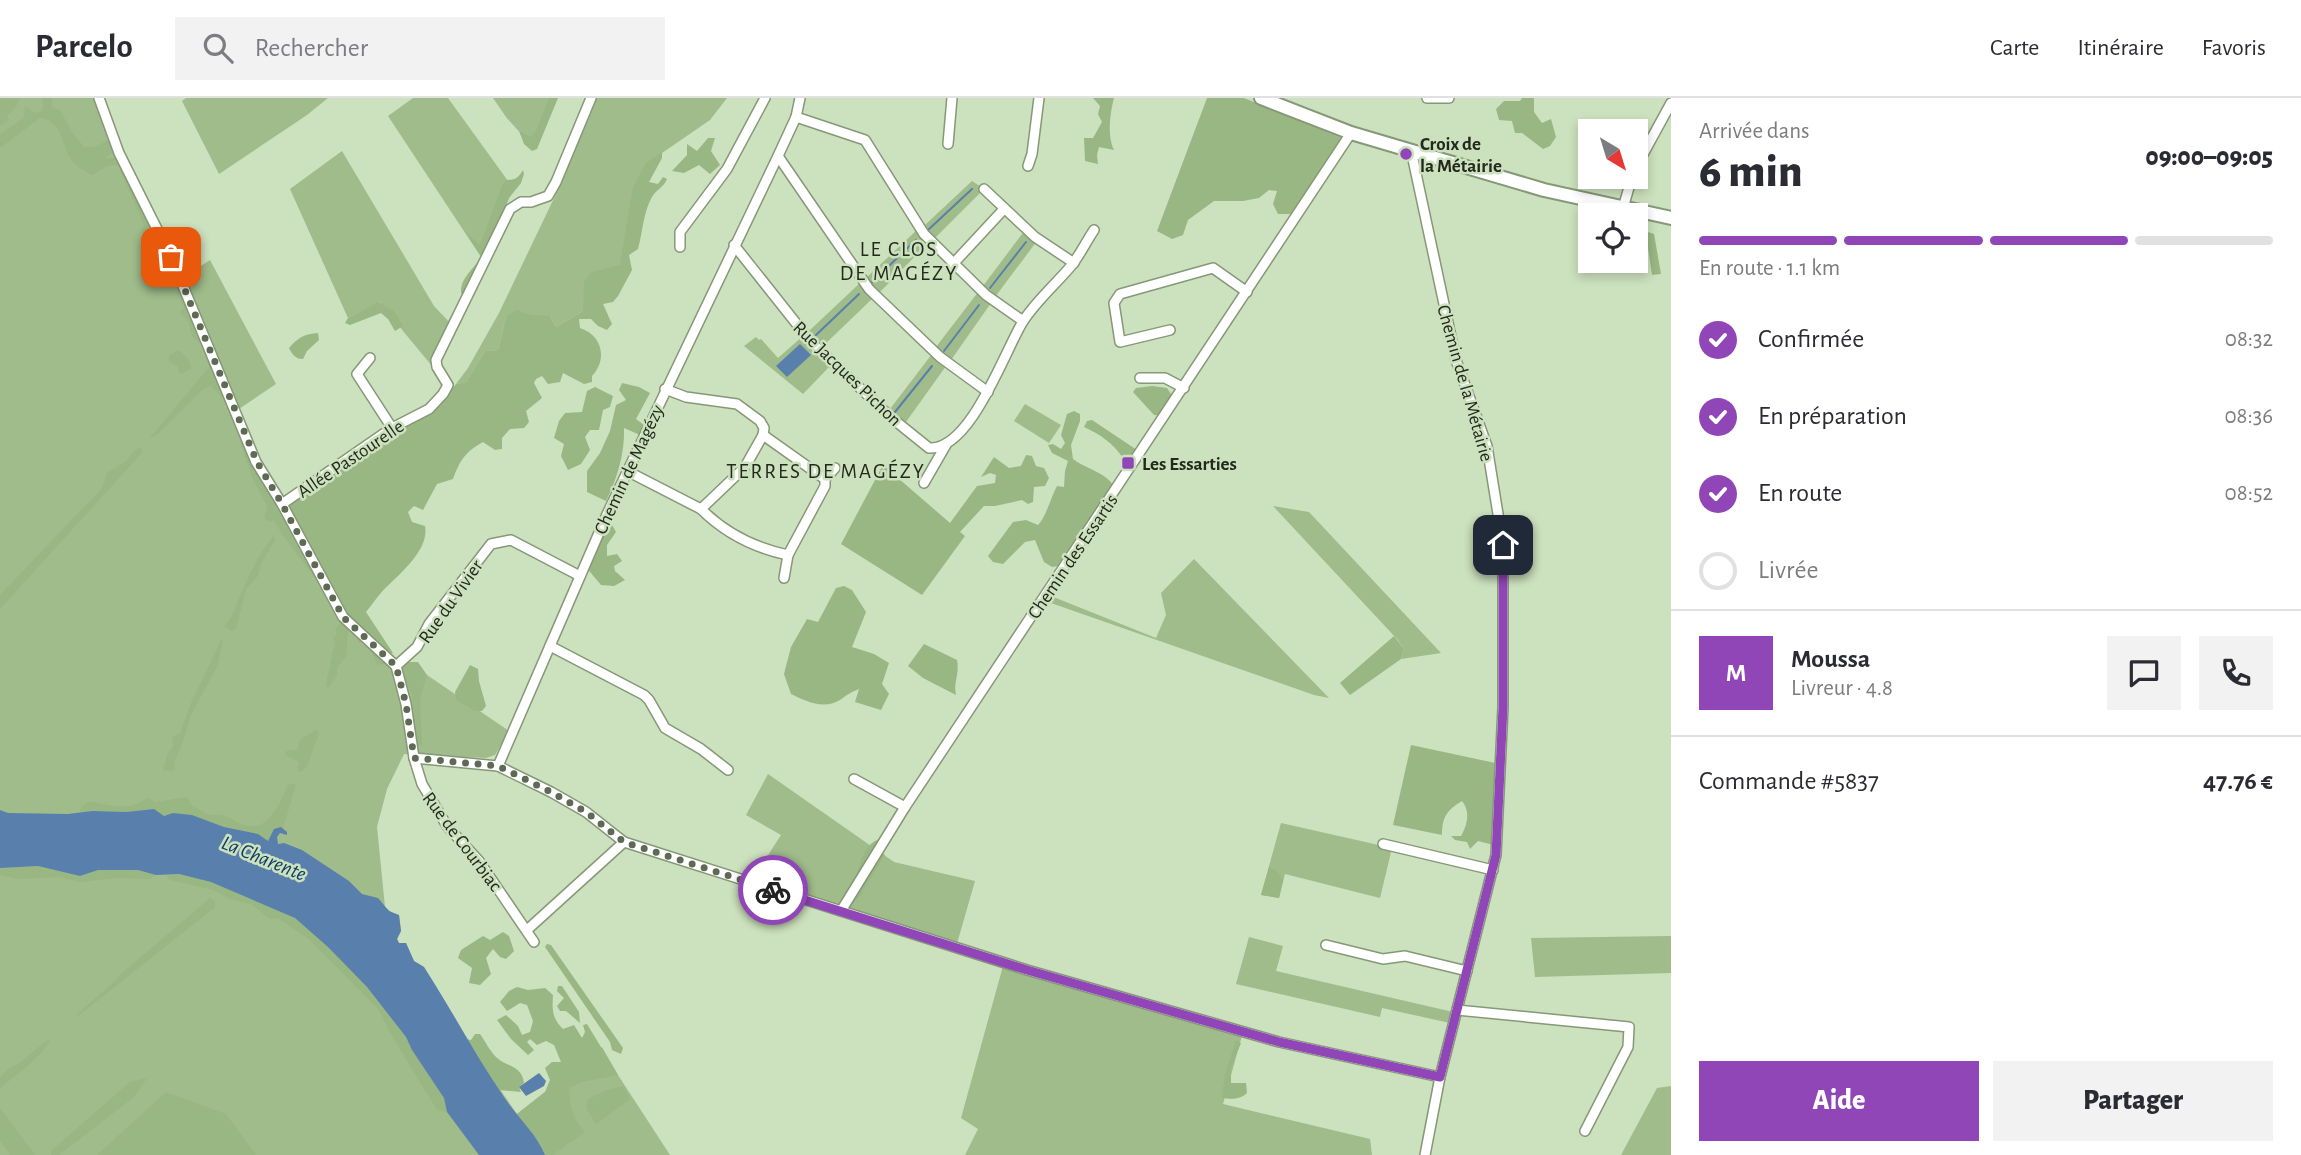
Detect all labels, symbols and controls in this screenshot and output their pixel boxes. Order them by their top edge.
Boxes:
search box [175,17,665,80]
icon: search [199,29,237,67]
text: Parcelo [35,31,133,64]
text: Rechercher [255,35,368,61]
text: Carte [1990,36,2039,60]
text: Itinéraire [2077,36,2164,60]
text: Favoris [2202,36,2266,60]
north arrow [1578,119,1648,189]
map controls [1578,119,1648,273]
text: Arrivée dans [1699,120,1810,143]
place label: Croix de la Métairie [1420,135,1502,176]
text: 09:00–09:05 [2145,144,2273,170]
marker: Croix de la Métairie [1398,146,1414,162]
text: 6 min [1699,149,1803,195]
button: locate [1578,203,1648,273]
pin [141,227,201,287]
icon: bag [152,238,190,276]
district label: LE CLOS DE MAGÉZY [840,239,958,284]
text: En route · 1.1 km [1699,257,1840,280]
street label: Chemin de la Métairie [1433,303,1496,464]
street label: Rue Jacques Pichon [789,318,905,430]
icon: check [1699,321,1737,359]
text: Confirmée [1758,326,1864,352]
text: 08:32 [2225,328,2273,351]
icon: check [1699,398,1737,436]
street label: Chemin de Magézy [591,402,668,537]
text: En préparation [1758,403,1907,429]
text: 08:36 [2224,405,2273,428]
street label: Allée Pastourelle [294,417,407,502]
marker: Les Essarties [1120,455,1136,471]
place label: Les Essarties [1142,455,1237,474]
district label: TERRES DE MAGÉZY [726,459,926,482]
icon: check [1699,475,1737,513]
text: En route [1758,480,1842,506]
text: 08:52 [2225,482,2273,505]
street label: Chemin des Essartis [1025,491,1122,623]
pin [1473,515,1533,575]
icon: home [1484,526,1522,564]
street label: Rue du Vivier [416,557,487,647]
text: Livrée [1758,557,1818,583]
button: chat [2107,636,2181,710]
button: phone [2199,636,2273,710]
text: Moussa [1791,646,1870,672]
text: M [1726,660,1746,686]
text: Livreur · 4.8 [1791,677,1893,700]
text: Commande #5837 [1699,768,1879,794]
text: 47.76 € [2203,768,2273,794]
street label: Rue de Courbiac [419,789,505,895]
water label: La Charente [219,832,309,885]
courier [738,855,808,925]
icon: bike [754,871,792,909]
button: Aide [1699,1061,1979,1141]
button: Partager [1993,1061,2273,1141]

